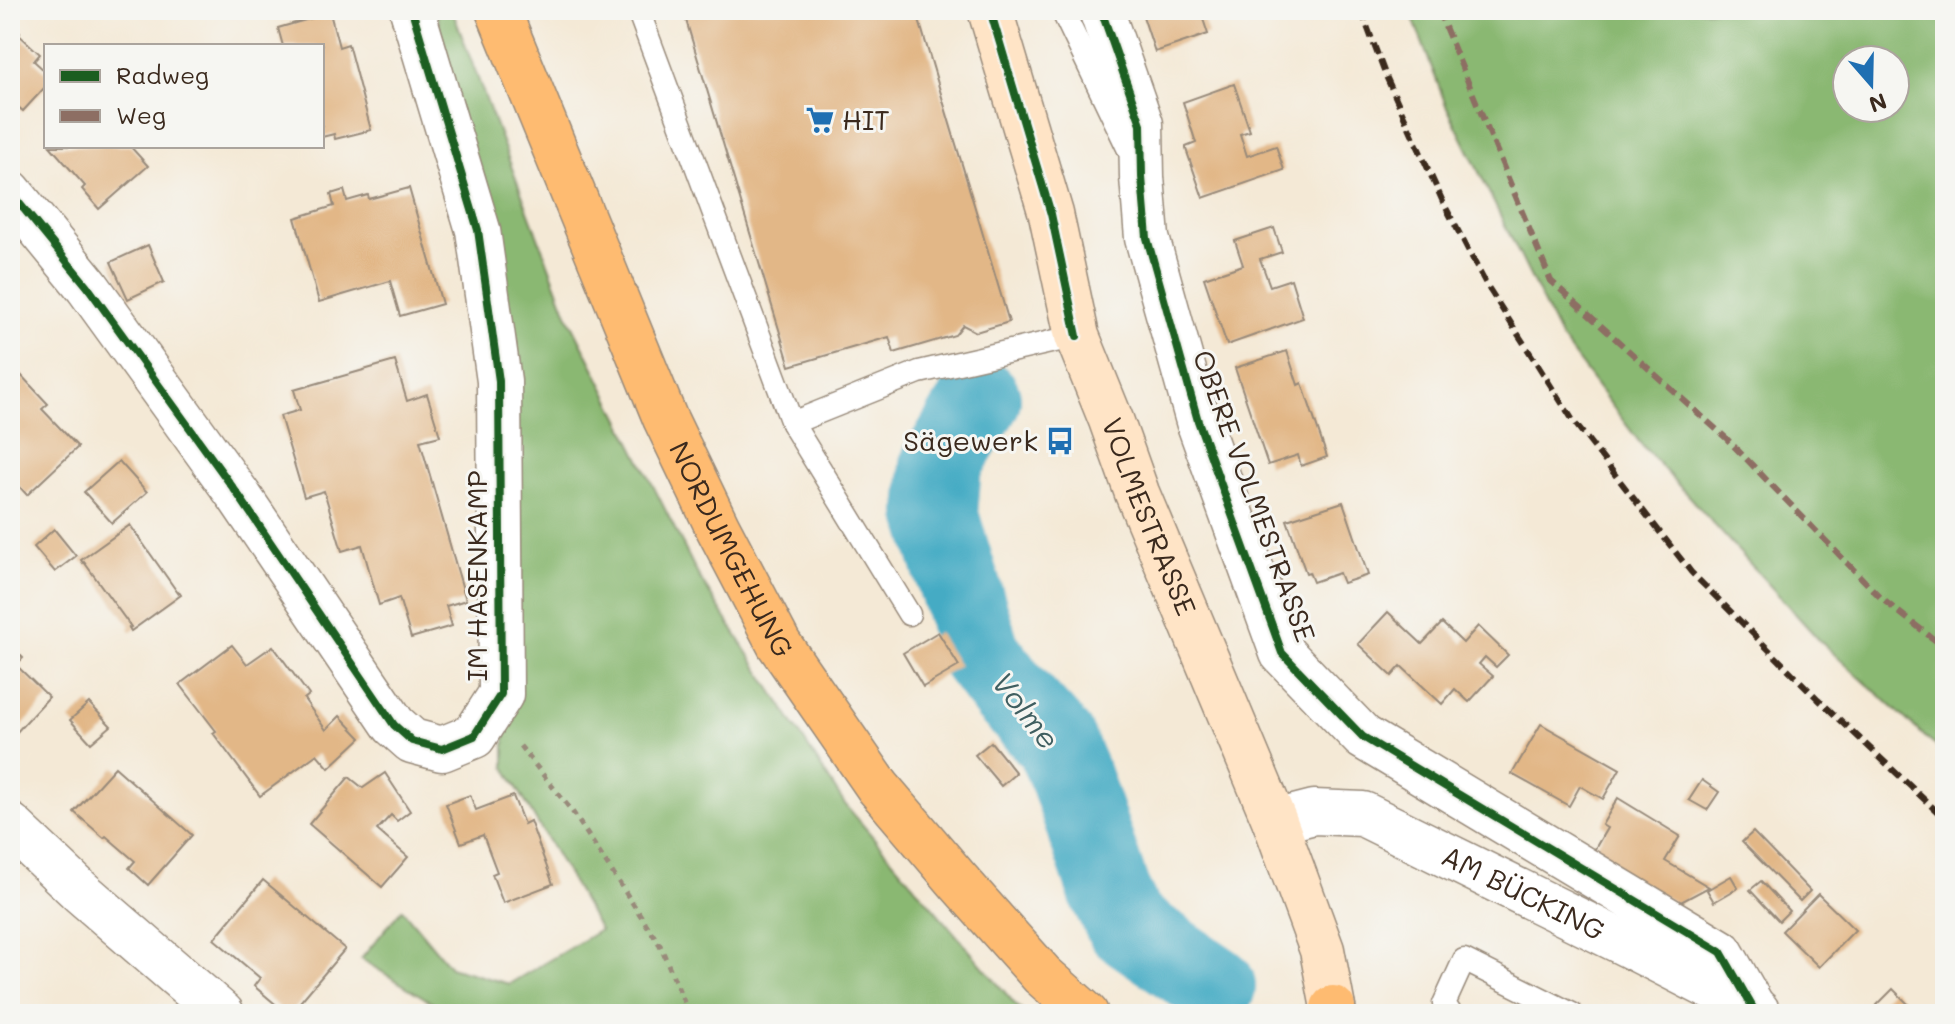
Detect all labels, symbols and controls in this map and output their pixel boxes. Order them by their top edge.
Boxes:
legend [44,44,324,148]
north arrow [1831,44,1911,124]
text: Radweg [116,59,209,90]
text: N [1865,87,1891,120]
text: Weg [116,99,166,130]
place label: HIT [842,101,890,137]
supermarket icon: HIT [805,105,835,135]
street label: OBERE VOLMESTRASSE [1185,345,1325,647]
street label: VOLMESTRASSE [1095,413,1205,620]
place label: Sägewerk [903,422,1038,458]
bus stop icon: Sägewerk [1045,426,1075,456]
street label: NORDUMGEHUNG [662,435,802,664]
street label: IM HASENKAMP [458,470,494,682]
water label: Volme [984,663,1069,757]
street label: AM BÜCKING [1436,837,1611,948]

